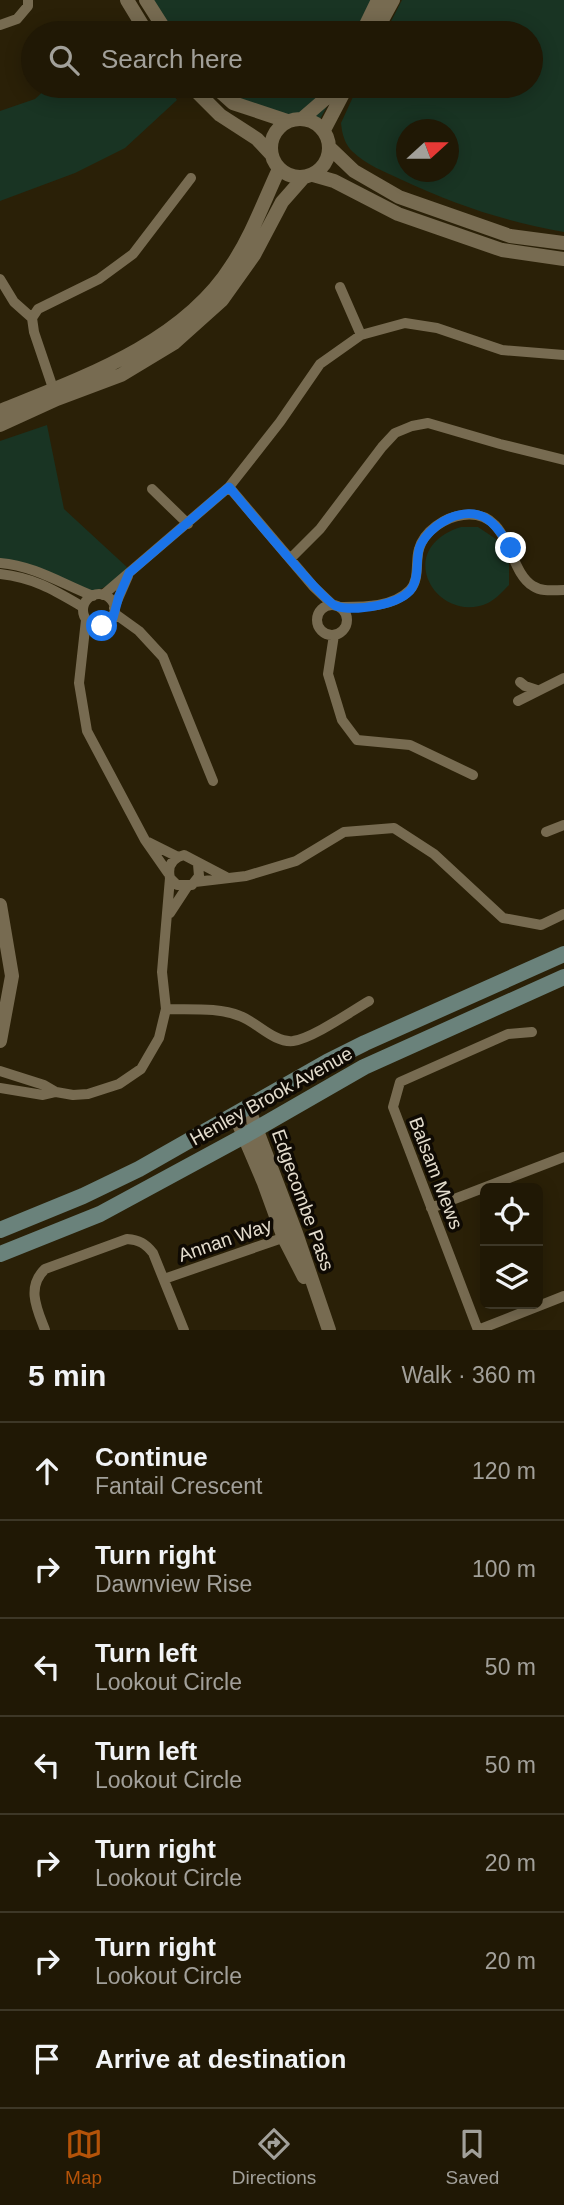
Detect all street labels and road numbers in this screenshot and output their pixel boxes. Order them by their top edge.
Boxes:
street label: Henley Brook Avenue [186,1043,356,1149]
street label: Balsam Mews [405,1114,467,1232]
street label: Edgecombe Pass [268,1126,338,1274]
street label: Annan Way [175,1214,275,1266]

